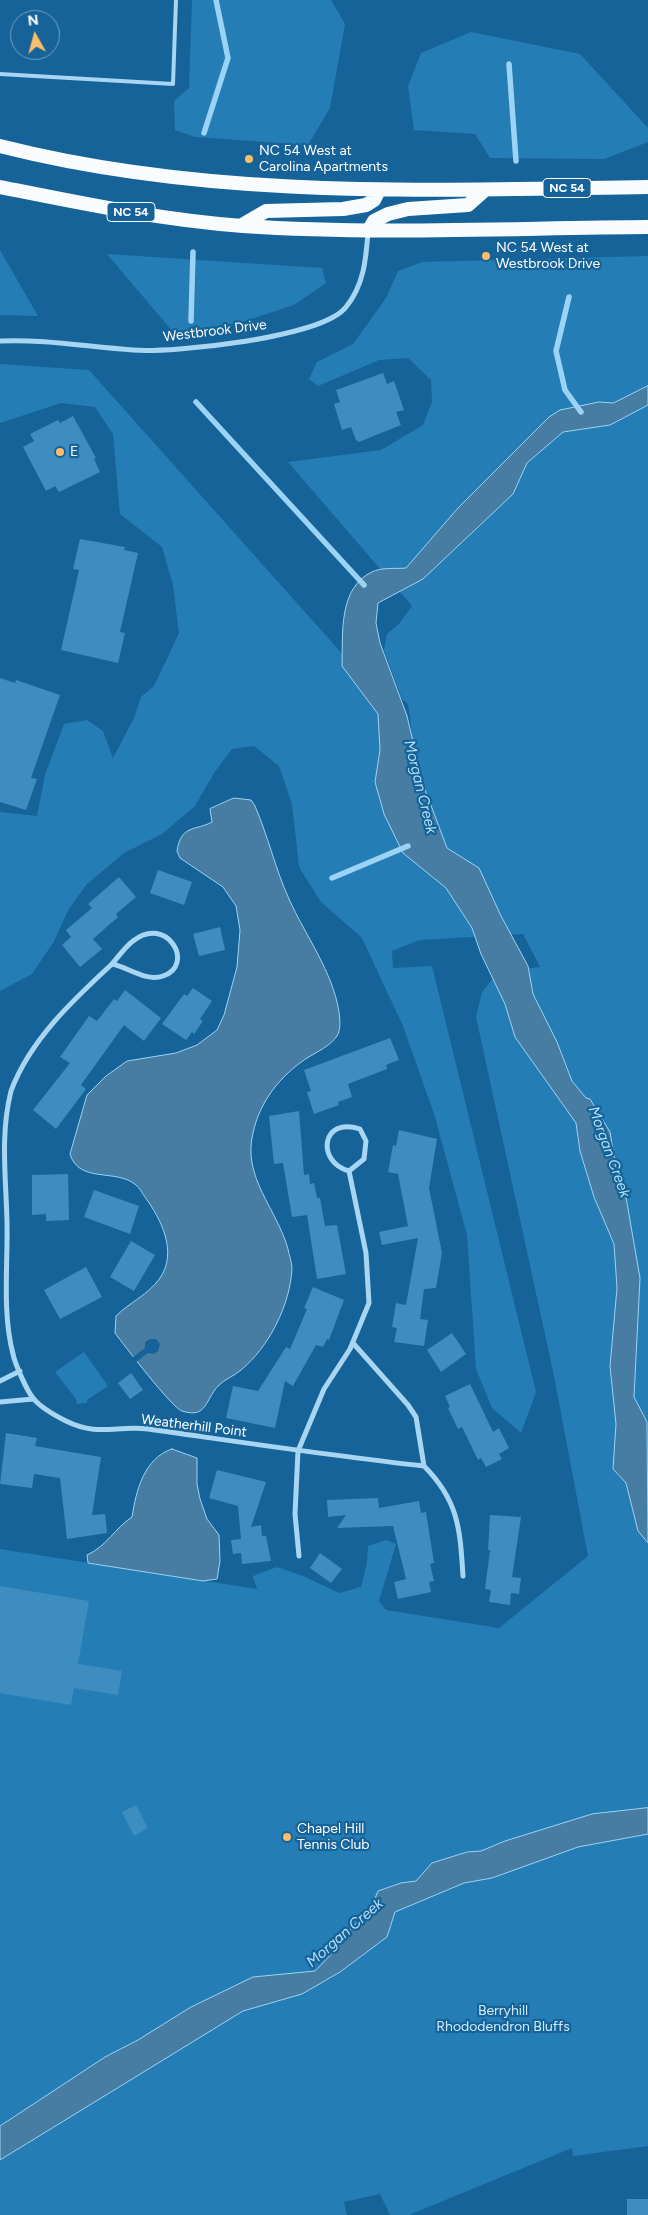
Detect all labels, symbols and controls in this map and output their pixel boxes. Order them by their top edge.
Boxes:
north arrow [10,10,60,60]
text: N [27,12,40,30]
place label: NC 54 West at Carolina Apartments [259,143,388,176]
marker: NC 54 West at Carolina Apartments [243,153,255,165]
road number: NC 54 [543,178,591,198]
road number: NC 54 [107,202,155,222]
place label: NC 54 West at Westbrook Drive [496,240,600,272]
marker: NC 54 West at Westbrook Drive [480,250,492,262]
street label: Westbrook Drive [162,316,268,346]
place label: E [70,444,78,460]
marker: E [54,446,66,458]
water label: Morgan Creek [400,738,440,836]
water label: Morgan Creek [584,1104,634,1200]
street label: Weatherhill Point [140,1411,248,1441]
place label: Chapel Hill Tennis Club [297,1821,370,1854]
marker: Chapel Hill Tennis Club [281,1831,293,1843]
water label: Morgan Creek [303,1895,387,1971]
park label: Berryhill Rhododendron Bluffs [436,2003,570,2035]

